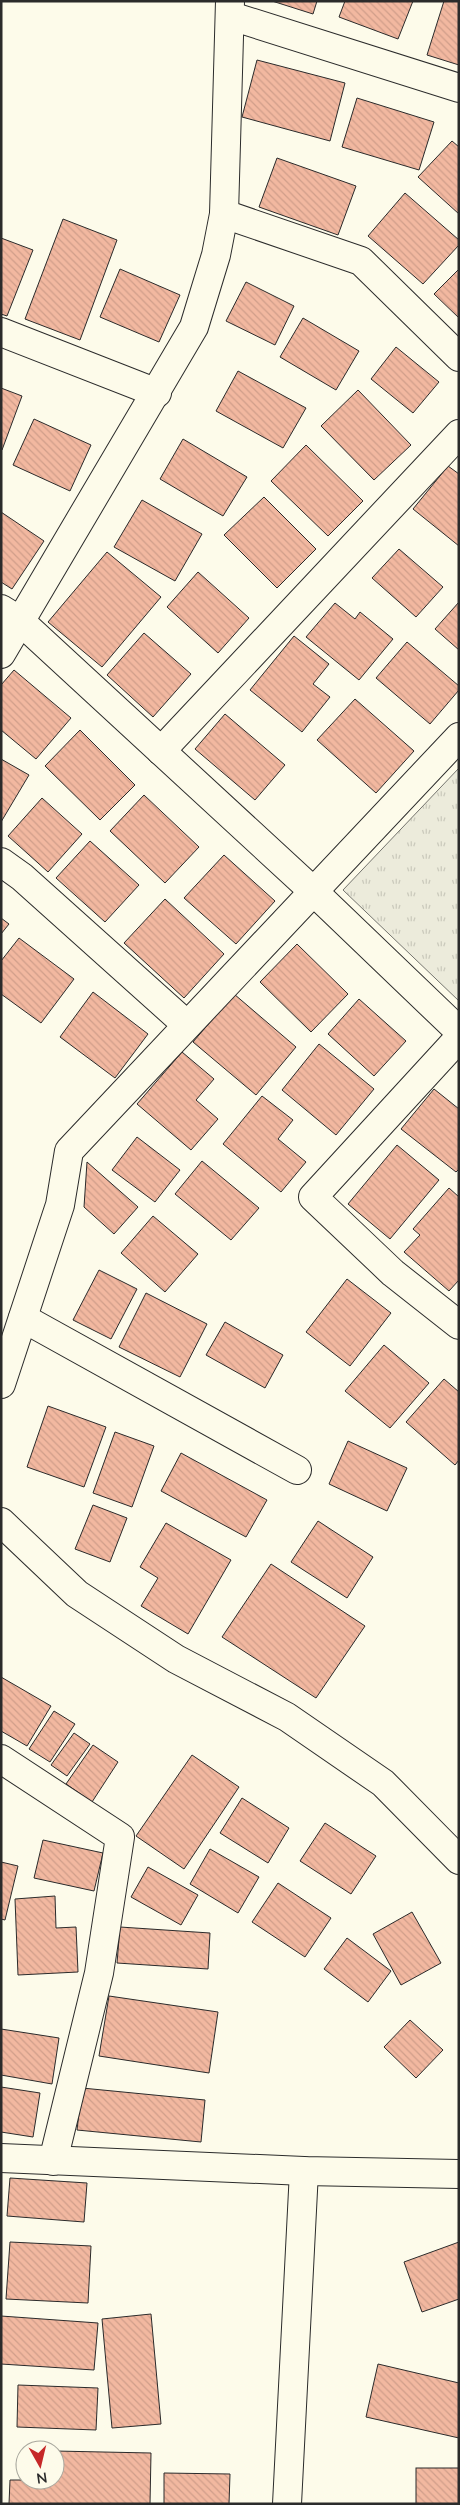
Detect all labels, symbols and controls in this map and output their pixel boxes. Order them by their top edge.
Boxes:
north arrow [15,2440,65,2490]
text: N [35,2469,48,2488]

